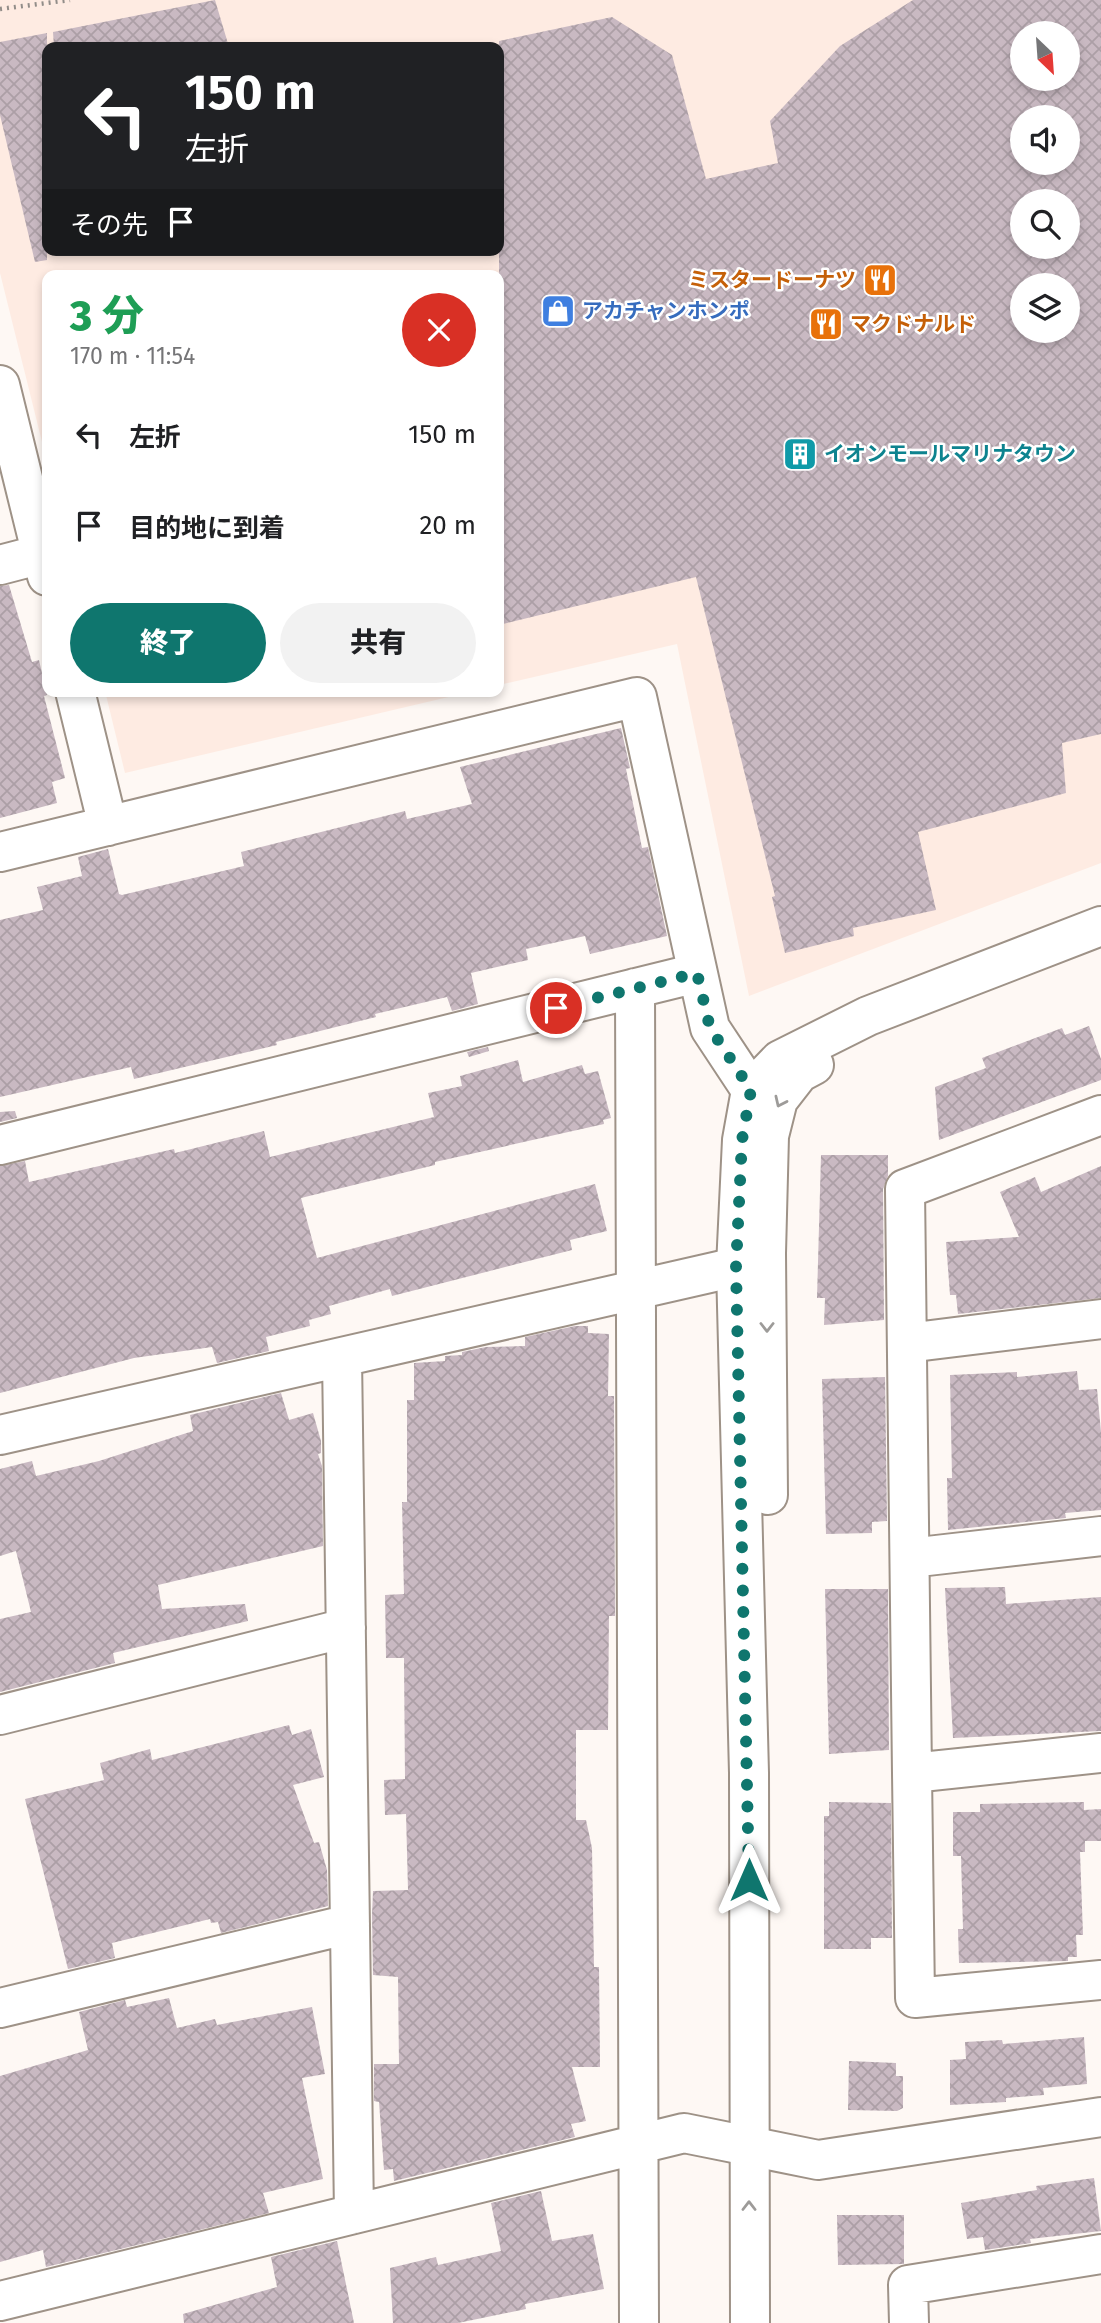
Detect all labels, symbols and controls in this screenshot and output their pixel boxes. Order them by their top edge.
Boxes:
north arrow [1010,21,1080,91]
map controls [1010,21,1080,343]
text: 150 m [185,63,316,122]
icon: left [70,70,161,161]
button: sound [1010,105,1080,175]
text: 左折 [185,130,249,168]
button: search [1010,189,1080,259]
icon: arrive [162,203,200,241]
text: その先 [70,210,148,241]
restaurant icon: ミスタードーナツ [861,261,899,299]
place label: ミスタードーナツ [688,267,856,293]
button: layers [1010,273,1080,343]
text: 3 分 [70,291,144,341]
shop icon: アカチャンホンポ [539,292,577,330]
button: close [402,293,476,367]
place label: アカチャンホンポ [582,298,750,324]
restaurant icon: マクドナルド [807,305,845,343]
place label: マクドナルド [850,311,976,337]
text: 170 m · 11:54 [70,342,195,370]
icon: left [70,416,108,454]
text: 150 m [408,419,476,450]
text: 左折 [129,422,181,453]
building icon: イオンモールマリナタウン [781,435,819,473]
place label: イオンモールマリナタウン [824,441,1076,467]
icon: arrive [70,507,108,545]
text: 20 m [419,510,476,541]
text: 目的地に到着 [129,513,285,544]
button: 終了 [70,603,266,683]
button: 共有 [280,603,476,683]
pin [526,978,586,1038]
icon: arrive [537,989,575,1027]
one-way arrow [774,1095,788,1107]
one-way arrow [759,1323,775,1333]
position arrow [712,1843,786,1917]
one-way arrow [741,2200,757,2211]

